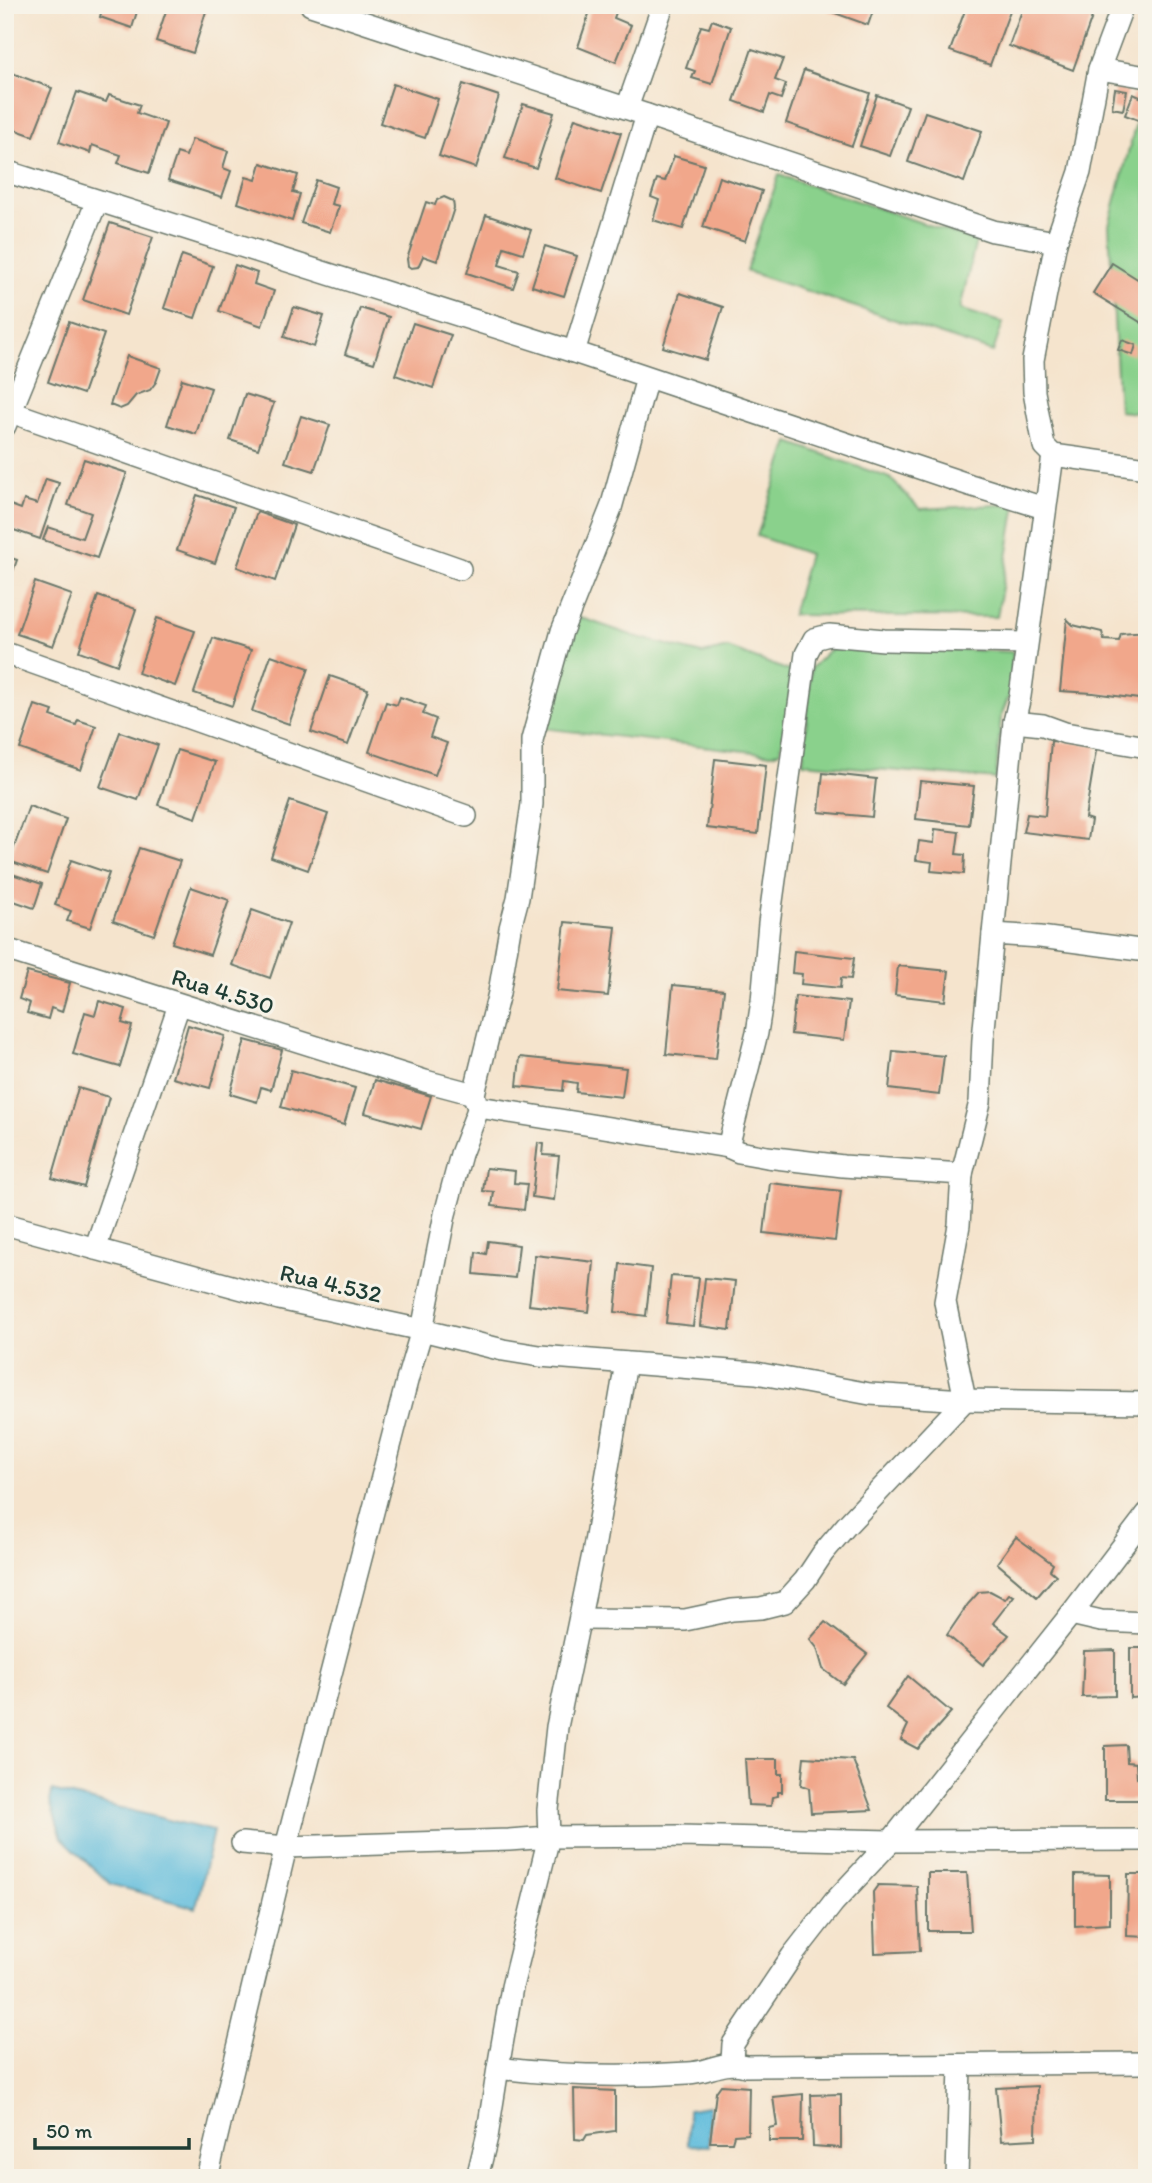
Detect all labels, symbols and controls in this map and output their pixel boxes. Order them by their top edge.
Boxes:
street label: Rua 4.530 [168,962,278,1020]
street label: Rua 4.532 [277,1257,385,1309]
scale bar [35,2106,189,2150]
text: 50 m [46,2118,93,2143]

